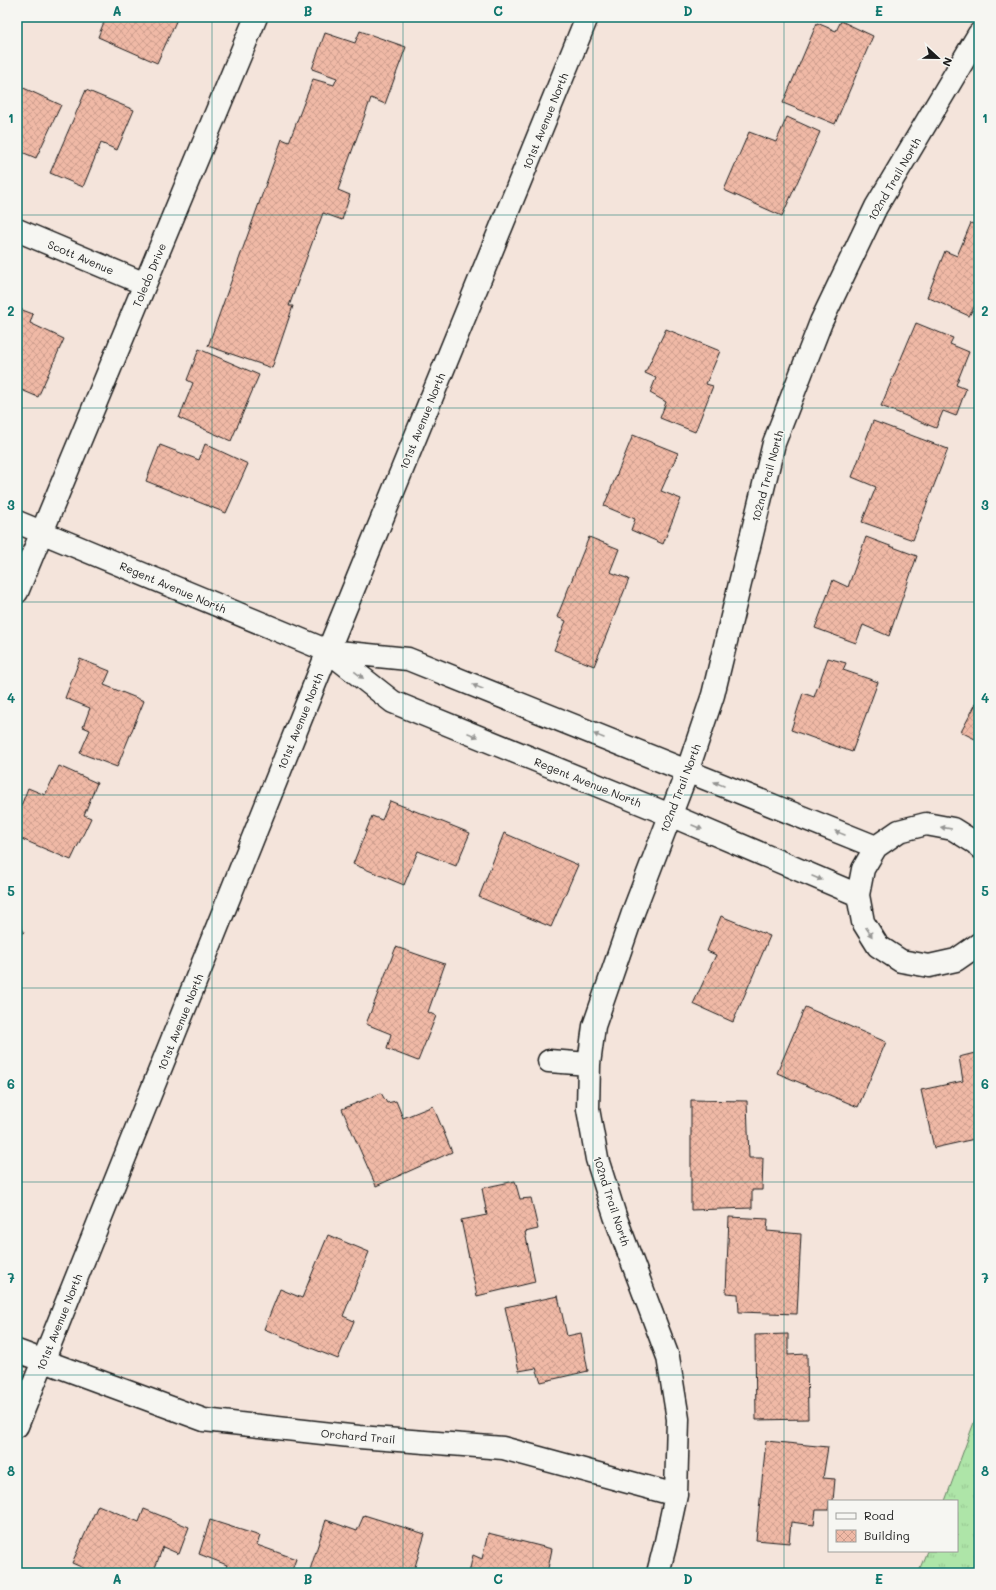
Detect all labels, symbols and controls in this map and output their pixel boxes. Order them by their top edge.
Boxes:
text: A [112,2,122,19]
text: B [304,2,313,19]
text: C [493,2,503,19]
text: D [683,2,693,19]
text: E [875,2,883,19]
north arrow [918,38,958,78]
text: N [939,55,956,69]
street label: 101st Avenue North [519,70,571,172]
text: 1 [8,109,14,126]
text: 1 [982,109,988,126]
street label: 102nd Trail North [864,135,924,223]
street label: Scott Avenue [46,236,117,278]
street label: Toledo Drive [129,240,169,309]
text: 2 [7,302,15,319]
text: 2 [981,302,989,319]
street label: 101st Avenue North [396,370,448,472]
street label: 102nd Trail North [748,429,786,523]
text: 3 [7,496,15,513]
text: 3 [981,496,989,513]
street label: Regent Avenue North [117,558,229,616]
street label: 101st Avenue North [274,670,326,772]
one-way arrow [354,671,365,680]
one-way arrow [472,684,484,690]
text: 4 [7,689,15,706]
text: 4 [981,689,989,706]
one-way arrow [468,732,480,738]
one-way arrow [593,733,604,739]
street label: 102nd Trail North [656,742,704,834]
street label: Regent Avenue North [532,754,644,810]
one-way arrow [713,781,725,787]
one-way arrow [692,824,703,830]
one-way arrow [940,825,952,831]
one-way arrow [834,829,846,835]
one-way arrow [811,875,823,881]
text: 5 [7,882,15,899]
text: 5 [981,882,989,899]
one-way arrow [865,926,873,937]
street label: 101st Avenue North [154,971,206,1073]
text: 6 [7,1075,15,1092]
text: 6 [981,1075,989,1092]
street label: 102nd Trail North [590,1154,634,1248]
text: 7 [7,1269,15,1286]
text: 7 [981,1269,989,1286]
street label: 101st Avenue North [33,1271,85,1373]
street label: Orchard Trail [320,1425,396,1447]
text: 8 [7,1462,15,1479]
text: 8 [981,1462,989,1479]
legend [828,1500,958,1552]
text: Road [864,1507,894,1523]
text: Building [864,1527,910,1543]
text: A [112,1570,122,1587]
text: B [304,1570,313,1587]
text: C [493,1570,503,1587]
text: D [683,1570,693,1587]
text: E [875,1570,883,1587]

